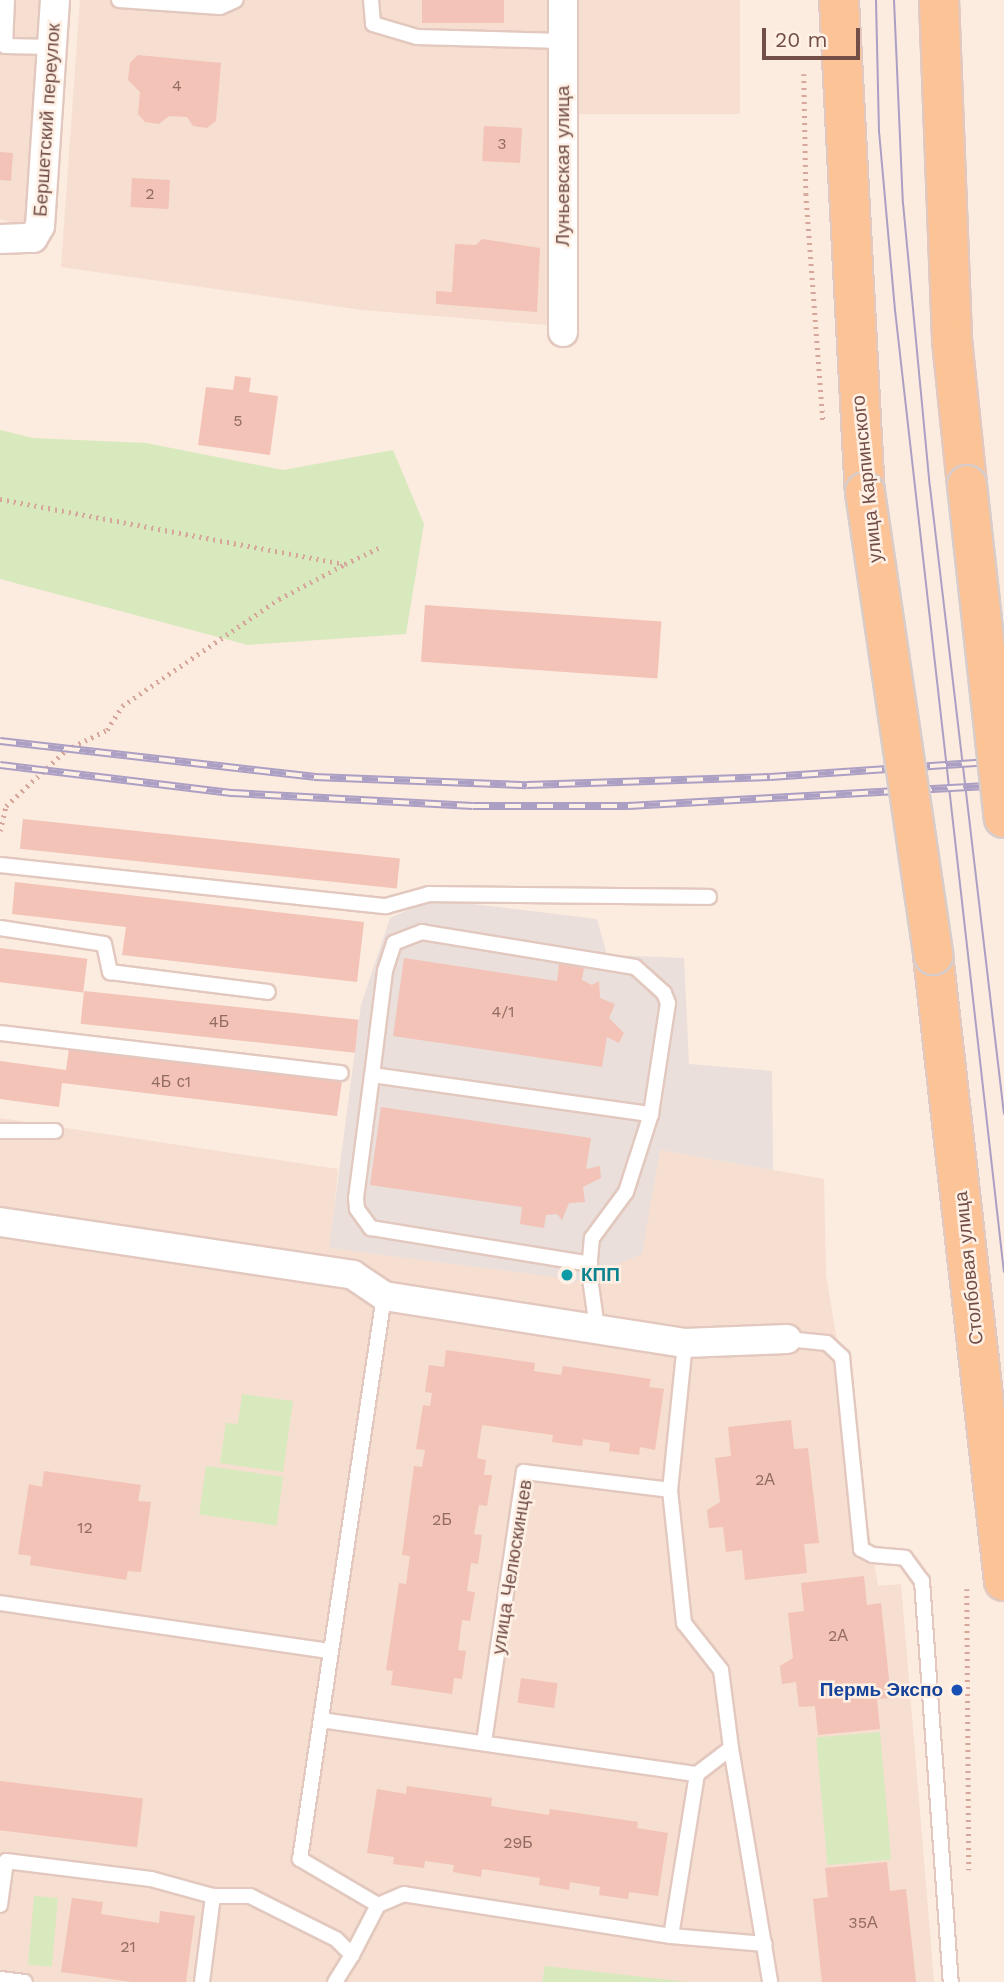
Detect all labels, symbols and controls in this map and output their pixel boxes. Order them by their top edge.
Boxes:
scale bar [766,14,864,58]
street label: Бершетский переулок [29,23,65,217]
text: 20 m [775,27,827,52]
house number: 4 [172,76,182,96]
street label: Луньевская улица [552,86,574,246]
house number: 3 [497,134,507,154]
house number: 2 [145,184,155,204]
street label: улица Карпинского [847,394,887,564]
house number: 5 [233,411,243,431]
house number: 4/1 [491,1002,515,1022]
house number: 4Б [209,1012,229,1032]
house number: 4Б с1 [151,1072,191,1092]
street label: Столбовая улица [950,1190,988,1346]
place label: КПП [581,1264,620,1286]
marker: КПП [559,1267,575,1283]
house number: 2А [755,1470,775,1490]
street label: улица Челюскинцев [487,1478,537,1656]
house number: 2Б [432,1510,452,1530]
house number: 12 [77,1518,93,1538]
house number: 2А [828,1626,848,1646]
place label: Пермь Экспо [820,1679,943,1701]
marker: Пермь Экспо [949,1682,965,1698]
house number: 29Б [503,1833,533,1853]
house number: 35А [848,1913,878,1933]
house number: 21 [120,1937,136,1957]

